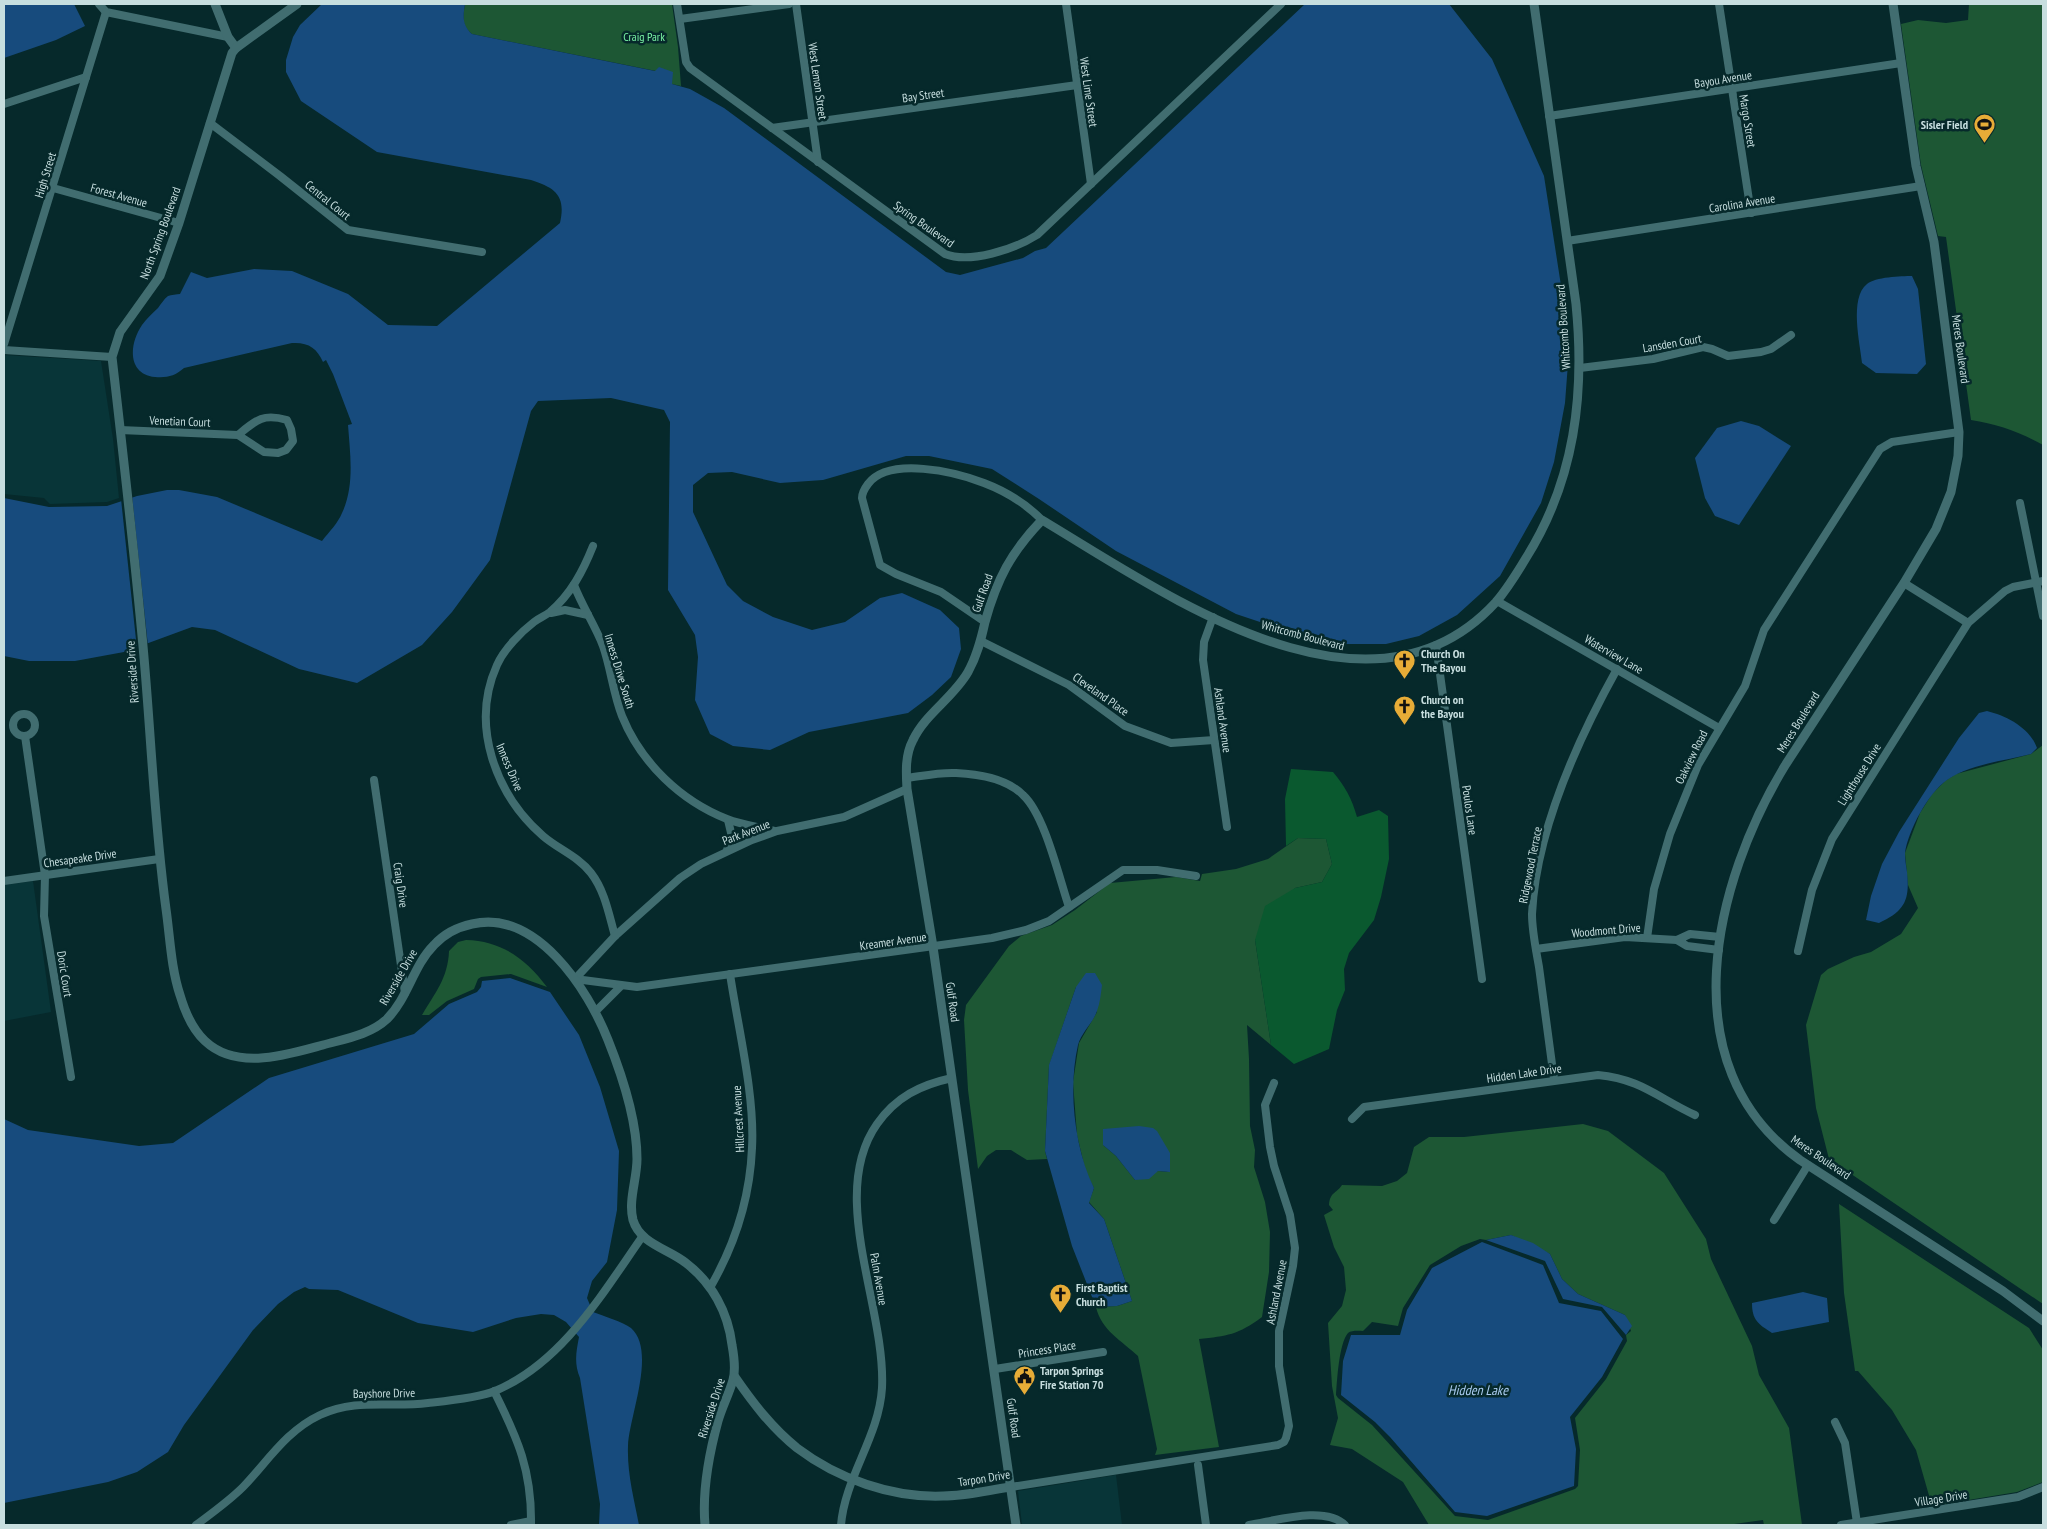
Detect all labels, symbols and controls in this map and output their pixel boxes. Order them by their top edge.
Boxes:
park label: Craig Park [623,29,665,44]
street label: West Lemon Street [805,42,831,121]
street label: West Lime Street [1077,56,1101,129]
street label: Bayou Avenue [1693,67,1753,91]
street label: Bay Street [901,85,946,105]
street label: Margo Street [1736,93,1760,149]
sports icon: Sisler Field [1972,112,1996,143]
place label: Sisler Field [1921,117,1968,132]
street label: High Street [31,150,59,200]
street label: Central Court [302,177,354,223]
street label: Forest Avenue [89,180,149,210]
street label: North Spring Boulevard [136,185,184,281]
street label: Carolina Avenue [1708,190,1776,216]
street label: Spring Boulevard [891,198,957,250]
street label: Whitcomb Boulevard [1553,284,1573,370]
street label: Meres Boulevard [1949,314,1973,384]
street label: Lansden Court [1641,330,1703,356]
street label: Venetian Court [148,412,211,430]
street label: Gulf Road [968,572,996,614]
street label: Whitcomb Boulevard [1260,617,1346,653]
street label: Waterview Lane [1582,631,1646,677]
street label: Inness Drive South [602,632,638,710]
street label: Riverside Drive [122,640,142,704]
place label: Church On The Bayou [1421,646,1466,675]
church icon: Church On The Bayou [1393,648,1417,679]
street label: Cleveland Place [1070,669,1132,719]
street label: Ashland Avenue [1211,686,1235,754]
street label: Meres Boulevard [1773,689,1823,755]
place label: Church on the Bayou [1421,692,1464,721]
church icon: Church on the Bayou [1393,694,1417,725]
street label: Oakview Road [1672,728,1710,786]
street label: Lighthouse Drive [1834,740,1884,808]
street label: Inness Drive [493,741,527,793]
street label: Poulos Lane [1459,784,1481,836]
street label: Park Avenue [720,816,772,848]
street label: Ridgewood Terrace [1515,825,1545,905]
street label: Chesapeake Drive [43,845,117,871]
street label: Craig Drive [390,861,412,909]
street label: Woodmont Drive [1571,920,1641,940]
street label: Kreamer Avenue [859,929,927,953]
street label: Riverside Drive [376,946,420,1008]
street label: Doric Court [54,950,76,999]
street label: Gulf Road [943,981,963,1023]
street label: Hidden Lake Drive [1485,1060,1563,1086]
street label: Hillcrest Avenue [729,1085,747,1153]
street label: Meres Boulevard [1788,1131,1854,1183]
street label: Palm Avenue [867,1252,891,1306]
street label: Ashland Avenue [1262,1258,1290,1326]
place label: First Baptist Church [1076,1280,1128,1309]
church icon: First Baptist Church [1048,1282,1072,1313]
street label: Princess Place [1017,1337,1077,1361]
place label: Tarpon Springs Fire Station 70 [1040,1363,1104,1392]
public building icon: Tarpon Springs Fire Station 70 [1012,1365,1036,1396]
street label: Riverside Drive [694,1376,728,1440]
water label: Hidden Lake [1448,1381,1509,1399]
street label: Bayshore Drive [353,1385,415,1401]
street label: Gulf Road [1004,1397,1024,1439]
street label: Tarpon Drive [957,1466,1011,1490]
street label: Village Drive [1913,1486,1968,1510]

